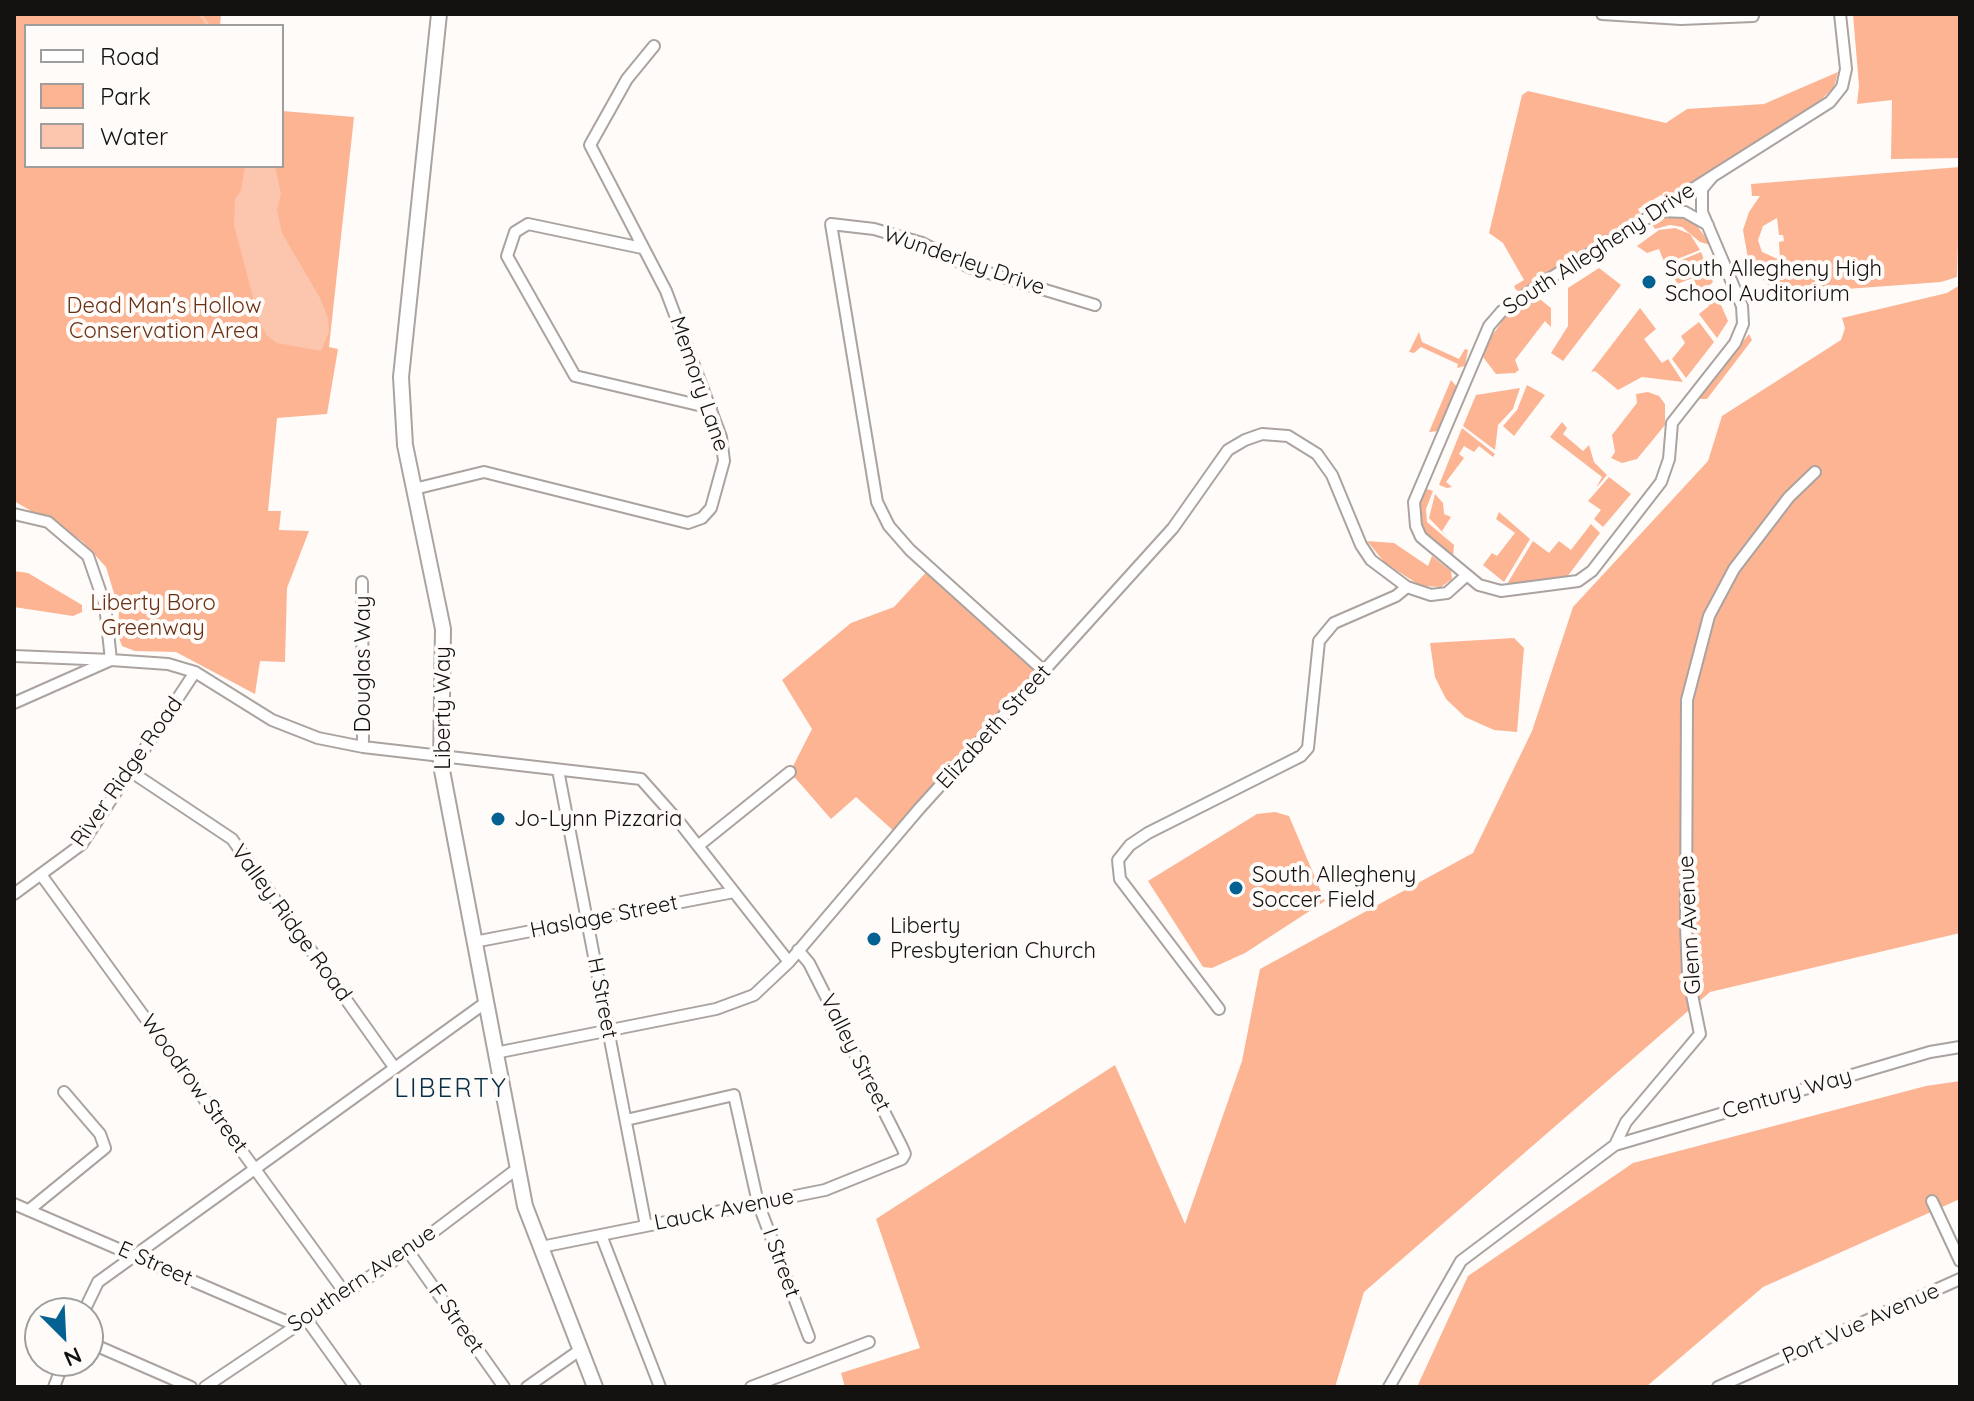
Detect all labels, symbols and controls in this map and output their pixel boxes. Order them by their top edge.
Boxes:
legend [24,24,284,168]
text: Road [100,41,160,71]
text: Park [100,81,151,111]
text: Water [100,121,168,151]
street label: South Allegheny Drive [1498,177,1700,321]
street label: Wunderley Drive [880,221,1048,301]
place label: South Allegheny High School Auditorium [1665,256,1882,308]
marker: South Allegheny High School Auditorium [1640,273,1658,291]
park label: Dead Man's Hollow Conservation Area [67,293,261,344]
street label: Memory Lane [664,313,734,455]
park label: Liberty Boro Greenway [90,590,216,642]
street label: Douglas Way [350,596,376,732]
street label: Liberty Way [430,646,456,770]
street label: Elizabeth Street [931,659,1057,795]
street label: River Ridge Road [65,692,189,852]
place label: Jo-Lynn Pizzaria [514,806,682,832]
marker: Jo-Lynn Pizzaria [489,810,507,828]
street label: Valley Ridge Road [225,839,357,1007]
street label: Glenn Avenue [1673,855,1707,995]
place label: South Allegheny Soccer Field [1252,862,1416,914]
marker: South Allegheny Soccer Field [1227,879,1245,897]
street label: Haslage Street [528,890,680,944]
place label: Liberty Presbyterian Church [890,913,1096,964]
marker: Liberty Presbyterian Church [865,930,883,948]
street label: H Street [581,955,623,1041]
street label: Valley Street [814,990,896,1116]
street label: Woodrow Street [135,1010,253,1158]
street label: Century Way [1719,1063,1855,1125]
district label: LIBERTY [394,1073,508,1105]
street label: Lauck Avenue [652,1184,796,1236]
street label: Southern Avenue [283,1220,441,1338]
street label: I Street [756,1225,806,1301]
street label: E Street [114,1236,196,1292]
street label: Port Vue Avenue [1779,1278,1943,1370]
street label: F Street [423,1279,489,1359]
north arrow [24,1297,104,1377]
text: N [60,1341,86,1373]

